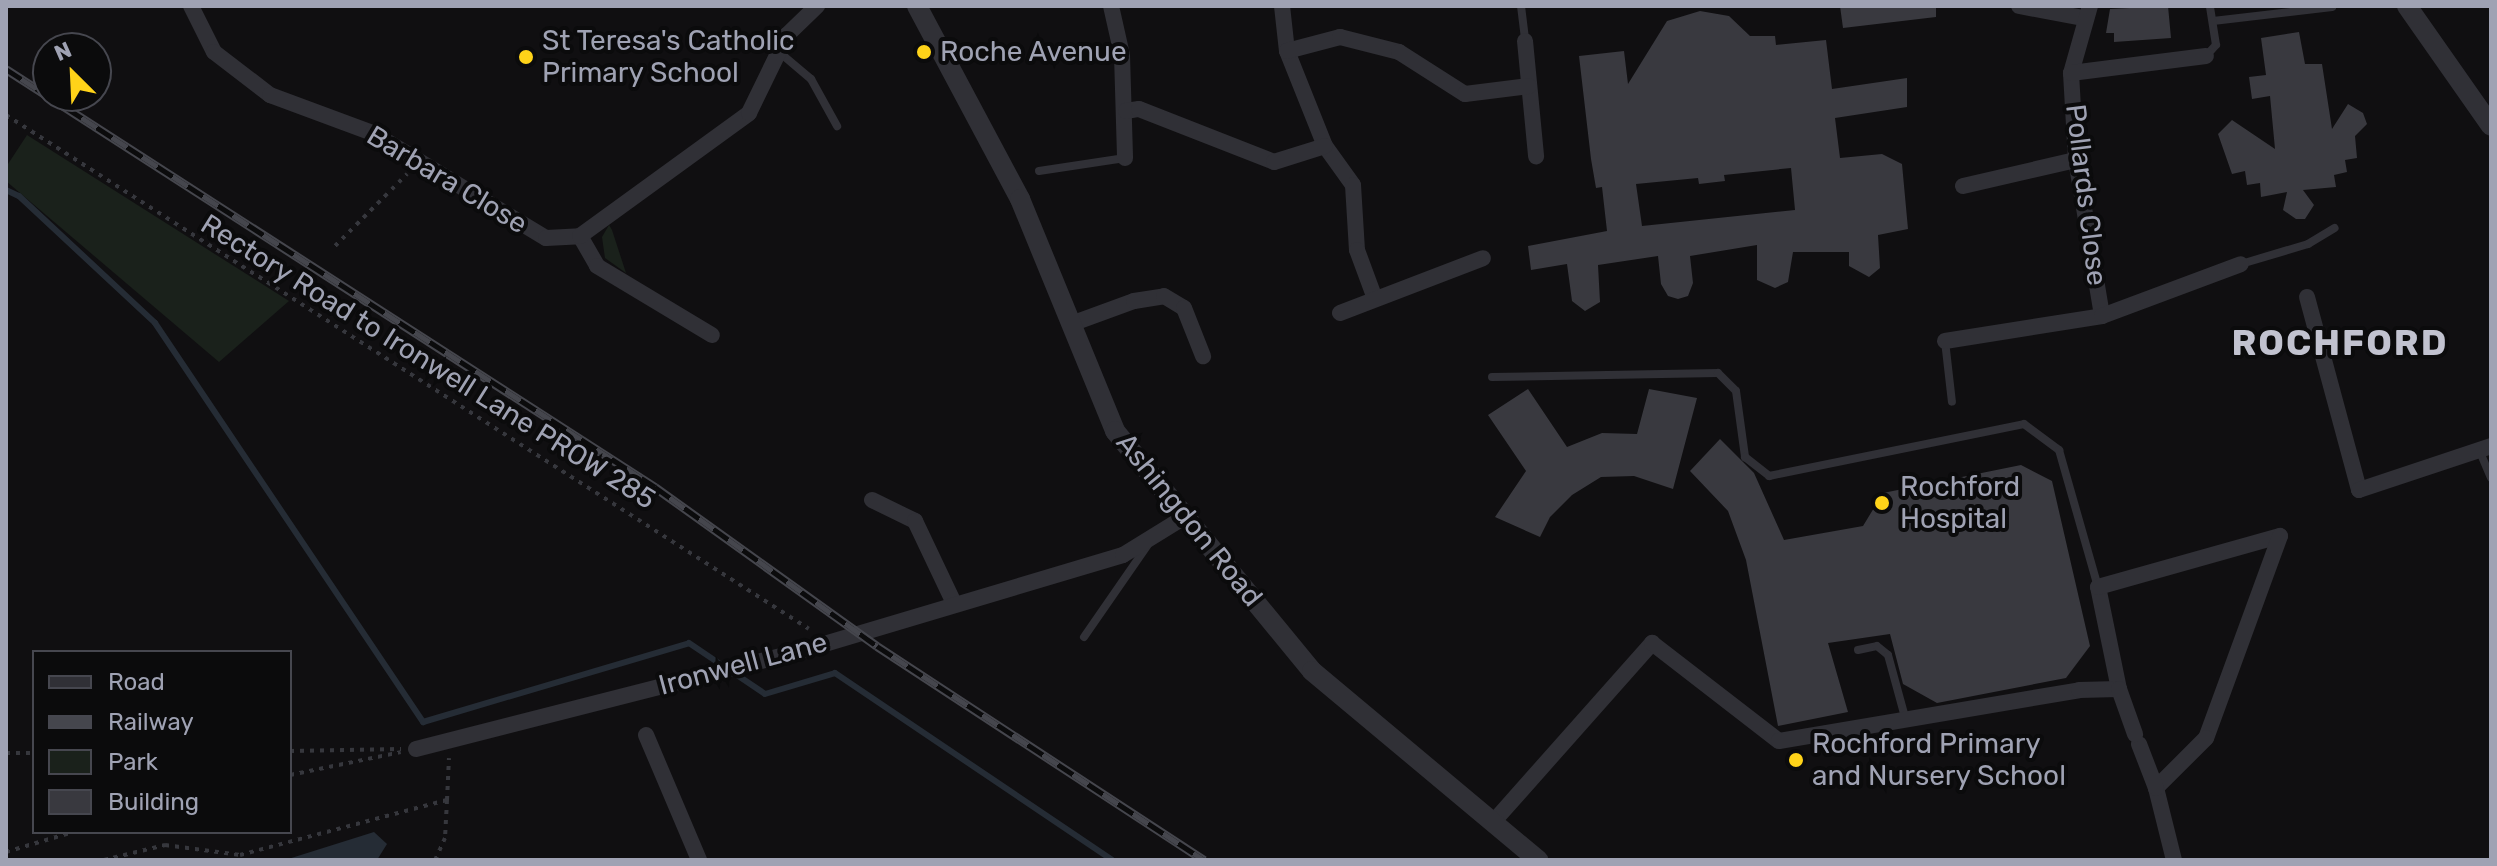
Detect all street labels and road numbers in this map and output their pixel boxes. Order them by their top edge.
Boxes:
street label: Pollards Close [2058,102,2114,288]
street label: Barbara Close [361,119,533,241]
street label: Rectory Road to Ironwell Lane PROW 285 [194,207,662,517]
street label: Ashingdon Road [1109,426,1269,614]
street label: Ironwell Lane [655,625,831,703]

